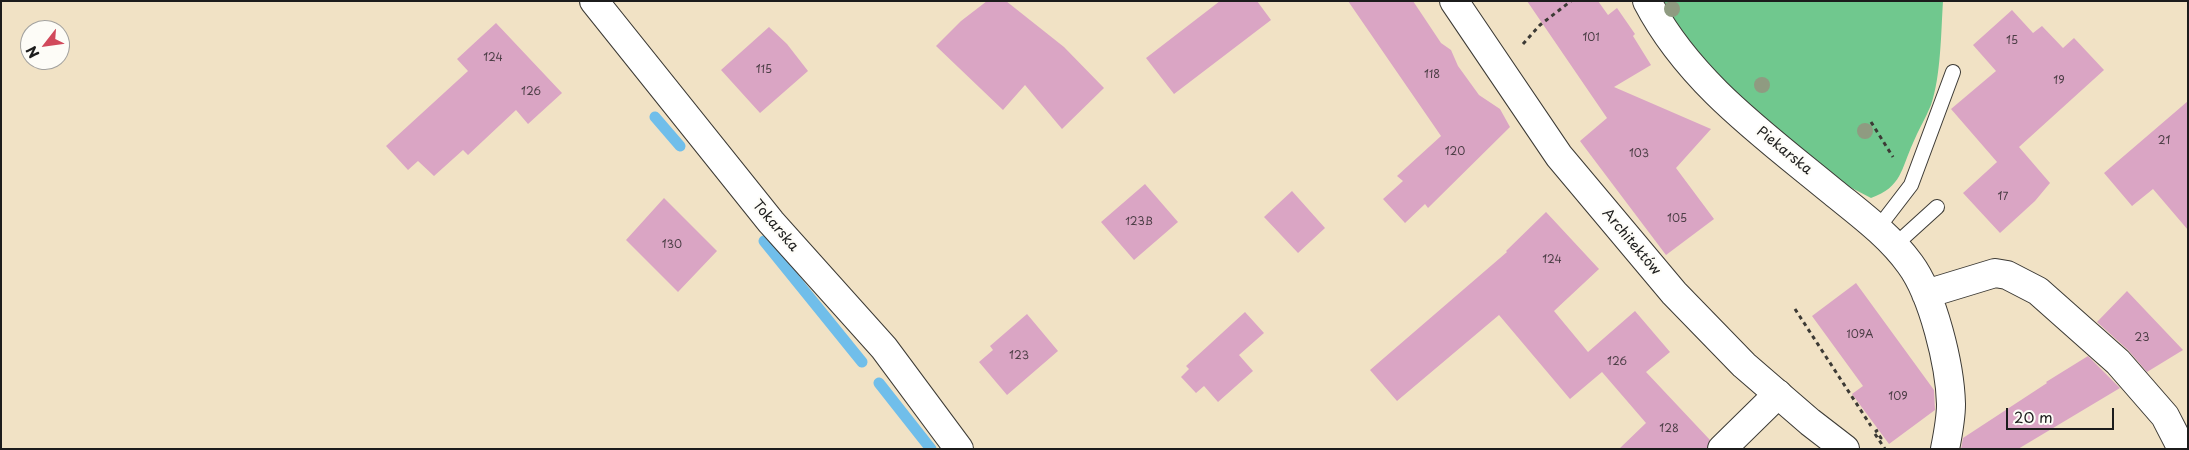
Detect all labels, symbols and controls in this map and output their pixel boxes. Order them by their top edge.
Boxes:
north arrow [20,20,70,70]
house number: 101 [1582,31,1600,45]
house number: 15 [2006,34,2018,48]
text: N [21,42,44,62]
house number: 124 [483,51,503,65]
house number: 115 [756,63,772,77]
house number: 118 [1424,68,1440,82]
house number: 19 [2053,74,2065,88]
house number: 126 [521,85,541,99]
street label: Piekarska [1753,123,1815,179]
house number: 21 [2158,134,2170,148]
house number: 120 [1445,145,1465,159]
house number: 103 [1629,147,1649,161]
house number: 17 [1998,190,2008,204]
street label: Tokarska [748,197,802,255]
street label: Architektów [1598,205,1664,279]
house number: 105 [1667,212,1687,226]
house number: 123B [1125,215,1153,229]
house number: 130 [662,238,682,252]
house number: 124 [1542,253,1562,267]
house number: 109A [1847,328,1873,342]
house number: 23 [2135,331,2149,345]
house number: 123 [1009,349,1029,363]
house number: 126 [1607,355,1627,369]
house number: 109 [1888,390,1908,404]
scale bar [2009,398,2116,430]
text: 20 m [2014,405,2053,428]
house number: 128 [1659,422,1679,436]

